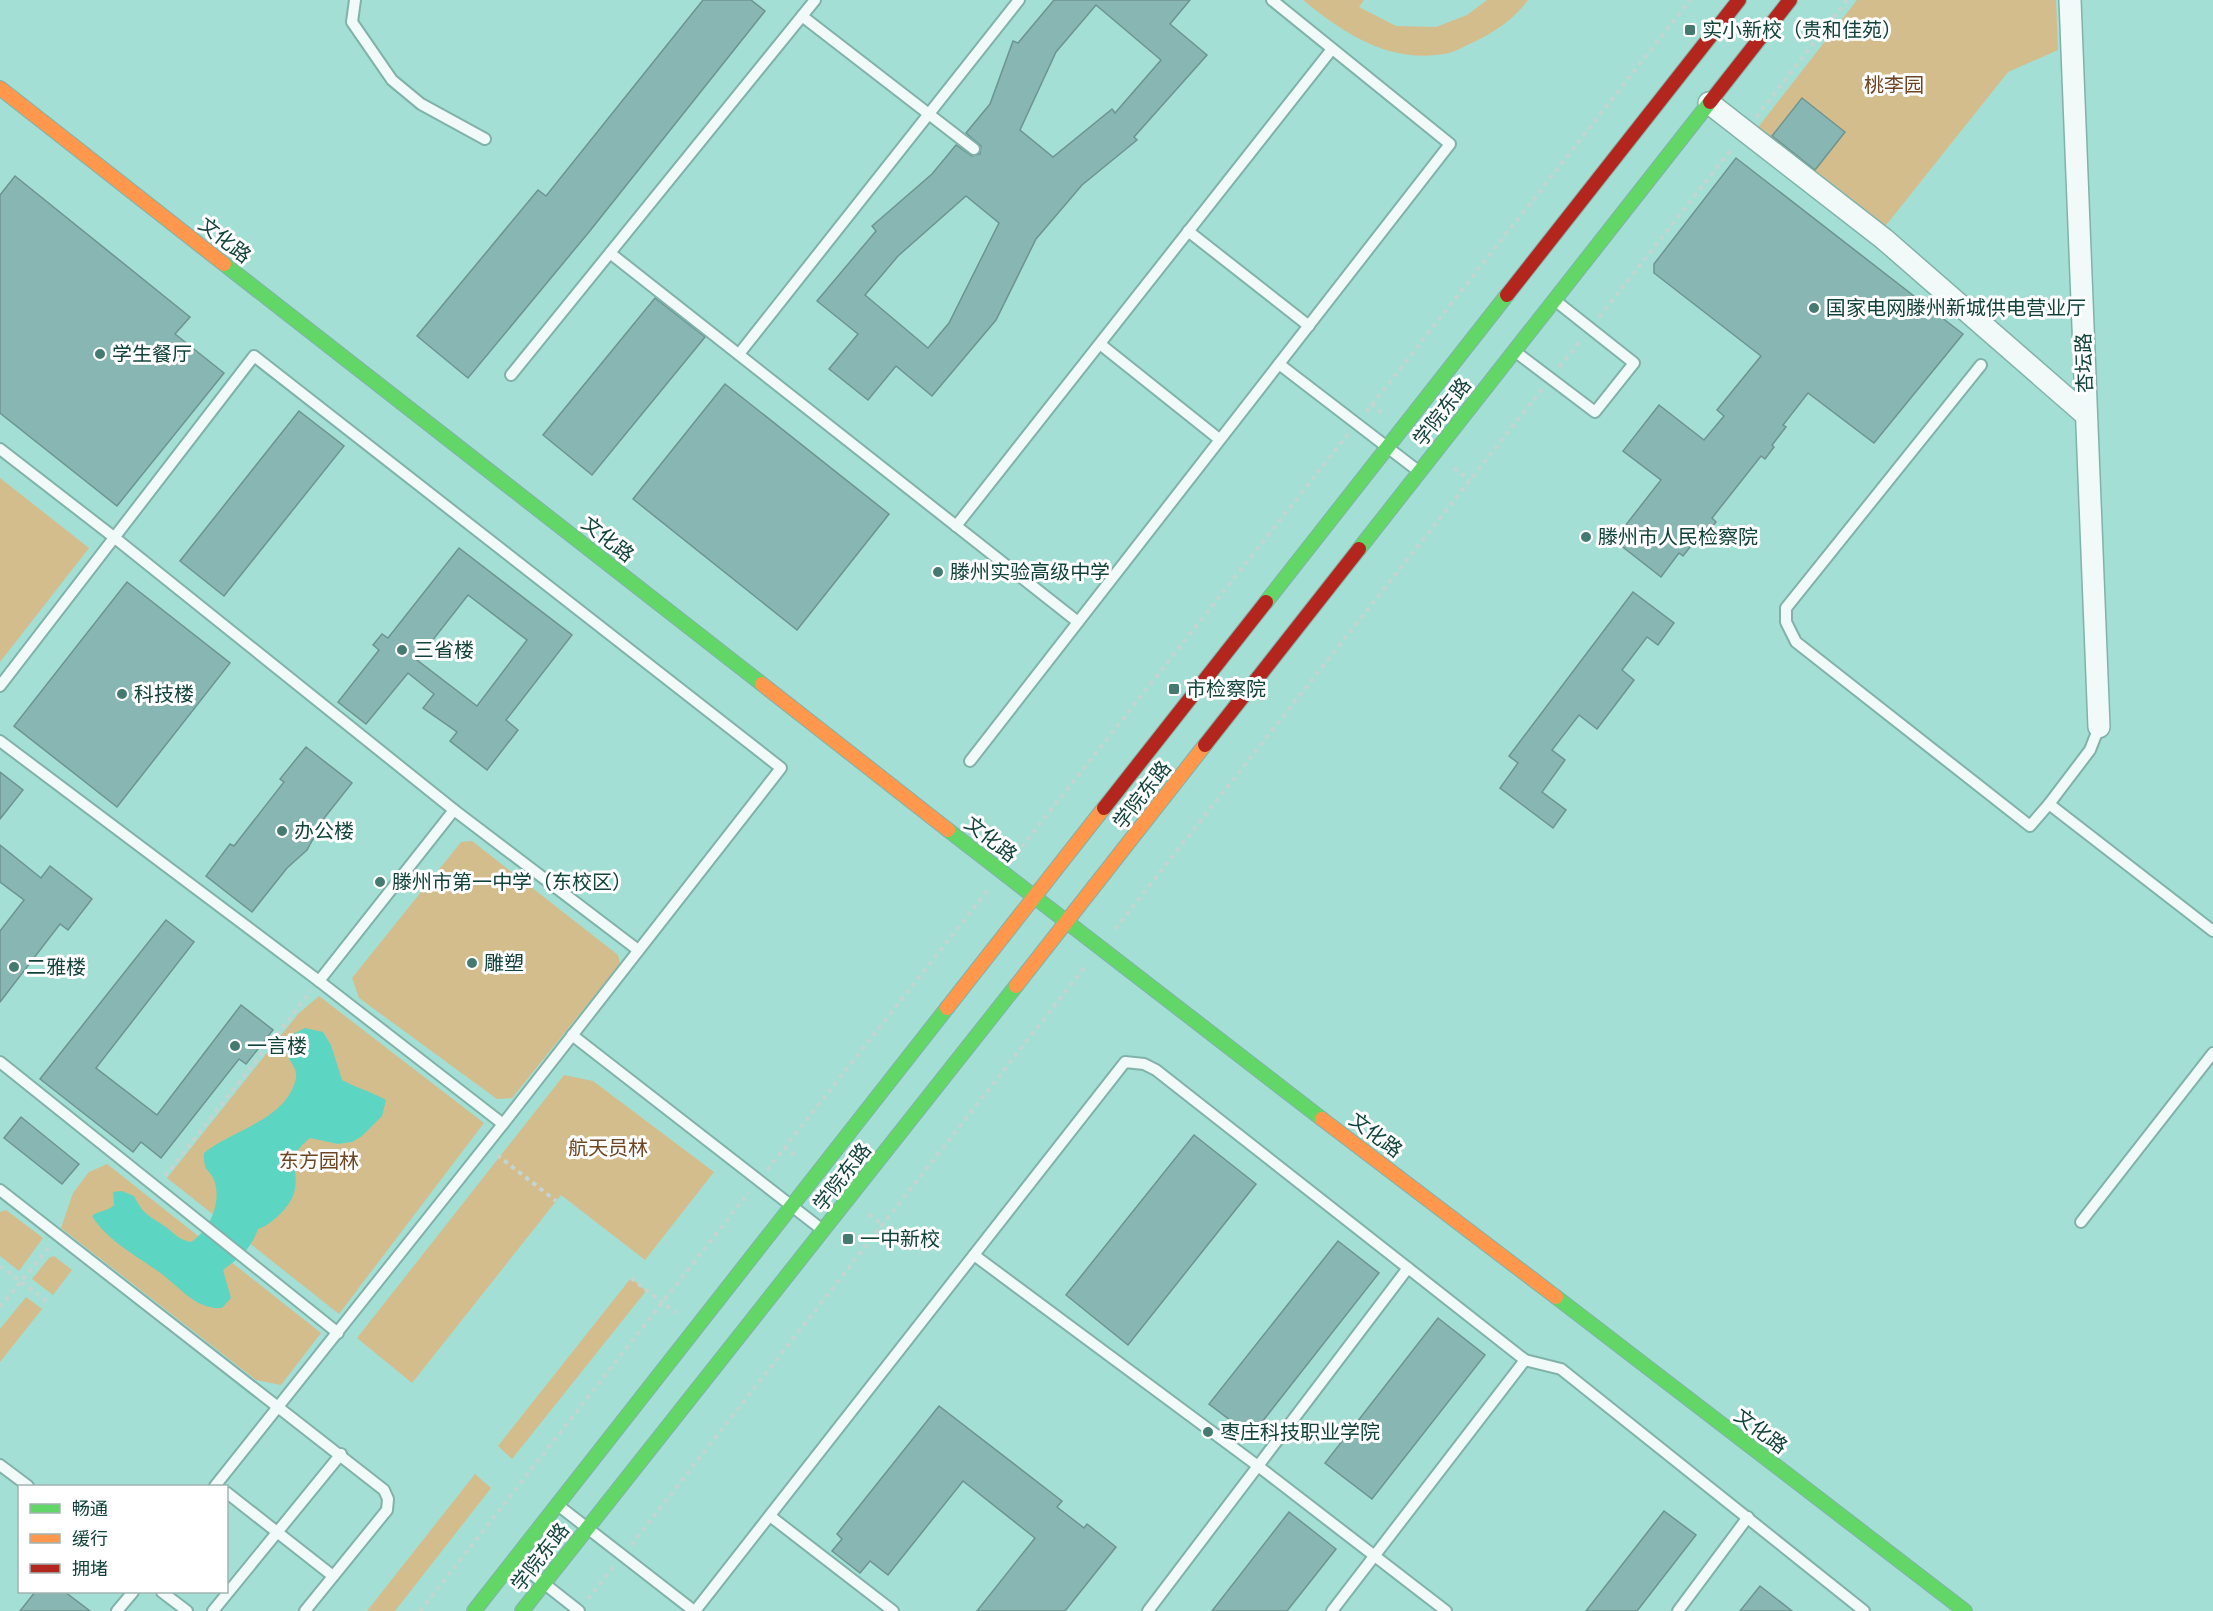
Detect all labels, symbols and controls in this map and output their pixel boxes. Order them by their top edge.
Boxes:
place label: 实小新校（贵和佳苑） [1702,18,1902,42]
marker: 实小新校（贵和佳苑） [1683,23,1697,37]
park label: 桃李园 [1864,73,1924,97]
street label: 文化路 [194,212,256,268]
place label: 国家电网滕州新城供电营业厅 [1826,296,2086,320]
marker: 国家电网滕州新城供电营业厅 [1807,301,1821,315]
street label: 杏坛路 [2071,333,2097,393]
place label: 学生餐厅 [112,342,192,366]
marker: 学生餐厅 [93,347,107,361]
street label: 学院东路 [1408,373,1476,451]
street label: 文化路 [577,511,639,567]
place label: 滕州市人民检察院 [1598,525,1758,549]
marker: 滕州市人民检察院 [1579,530,1593,544]
place label: 滕州实验高级中学 [950,560,1110,584]
marker: 滕州实验高级中学 [931,565,945,579]
place label: 三省楼 [414,638,474,662]
marker: 三省楼 [395,643,409,657]
place label: 市检察院 [1186,677,1266,701]
place label: 科技楼 [134,682,194,706]
marker: 市检察院 [1167,682,1181,696]
marker: 科技楼 [115,687,129,701]
street label: 学院东路 [1108,756,1176,834]
street label: 文化路 [960,811,1022,867]
place label: 办公楼 [294,819,354,843]
marker: 办公楼 [275,824,289,838]
place label: 滕州市第一中学（东校区） [392,870,632,894]
marker: 滕州市第一中学（东校区） [373,875,387,889]
place label: 雕塑 [484,951,524,975]
place label: 二雅楼 [26,955,86,979]
marker: 雕塑 [465,956,479,970]
marker: 二雅楼 [7,960,21,974]
place label: 一言楼 [247,1034,307,1058]
marker: 一言楼 [228,1039,242,1053]
street label: 文化路 [1345,1107,1407,1163]
park label: 航天员林 [568,1136,648,1160]
street label: 学院东路 [808,1138,876,1216]
park label: 东方园林 [279,1149,359,1173]
place label: 一中新校 [860,1227,940,1251]
marker: 一中新校 [841,1232,855,1246]
street label: 文化路 [1730,1403,1792,1459]
place label: 枣庄科技职业学院 [1220,1420,1380,1444]
marker: 枣庄科技职业学院 [1201,1425,1215,1439]
legend [18,1485,228,1593]
text: 畅通 [72,1498,108,1519]
street label: 学院东路 [506,1518,574,1596]
text: 缓行 [72,1528,108,1549]
text: 拥堵 [72,1558,108,1579]

